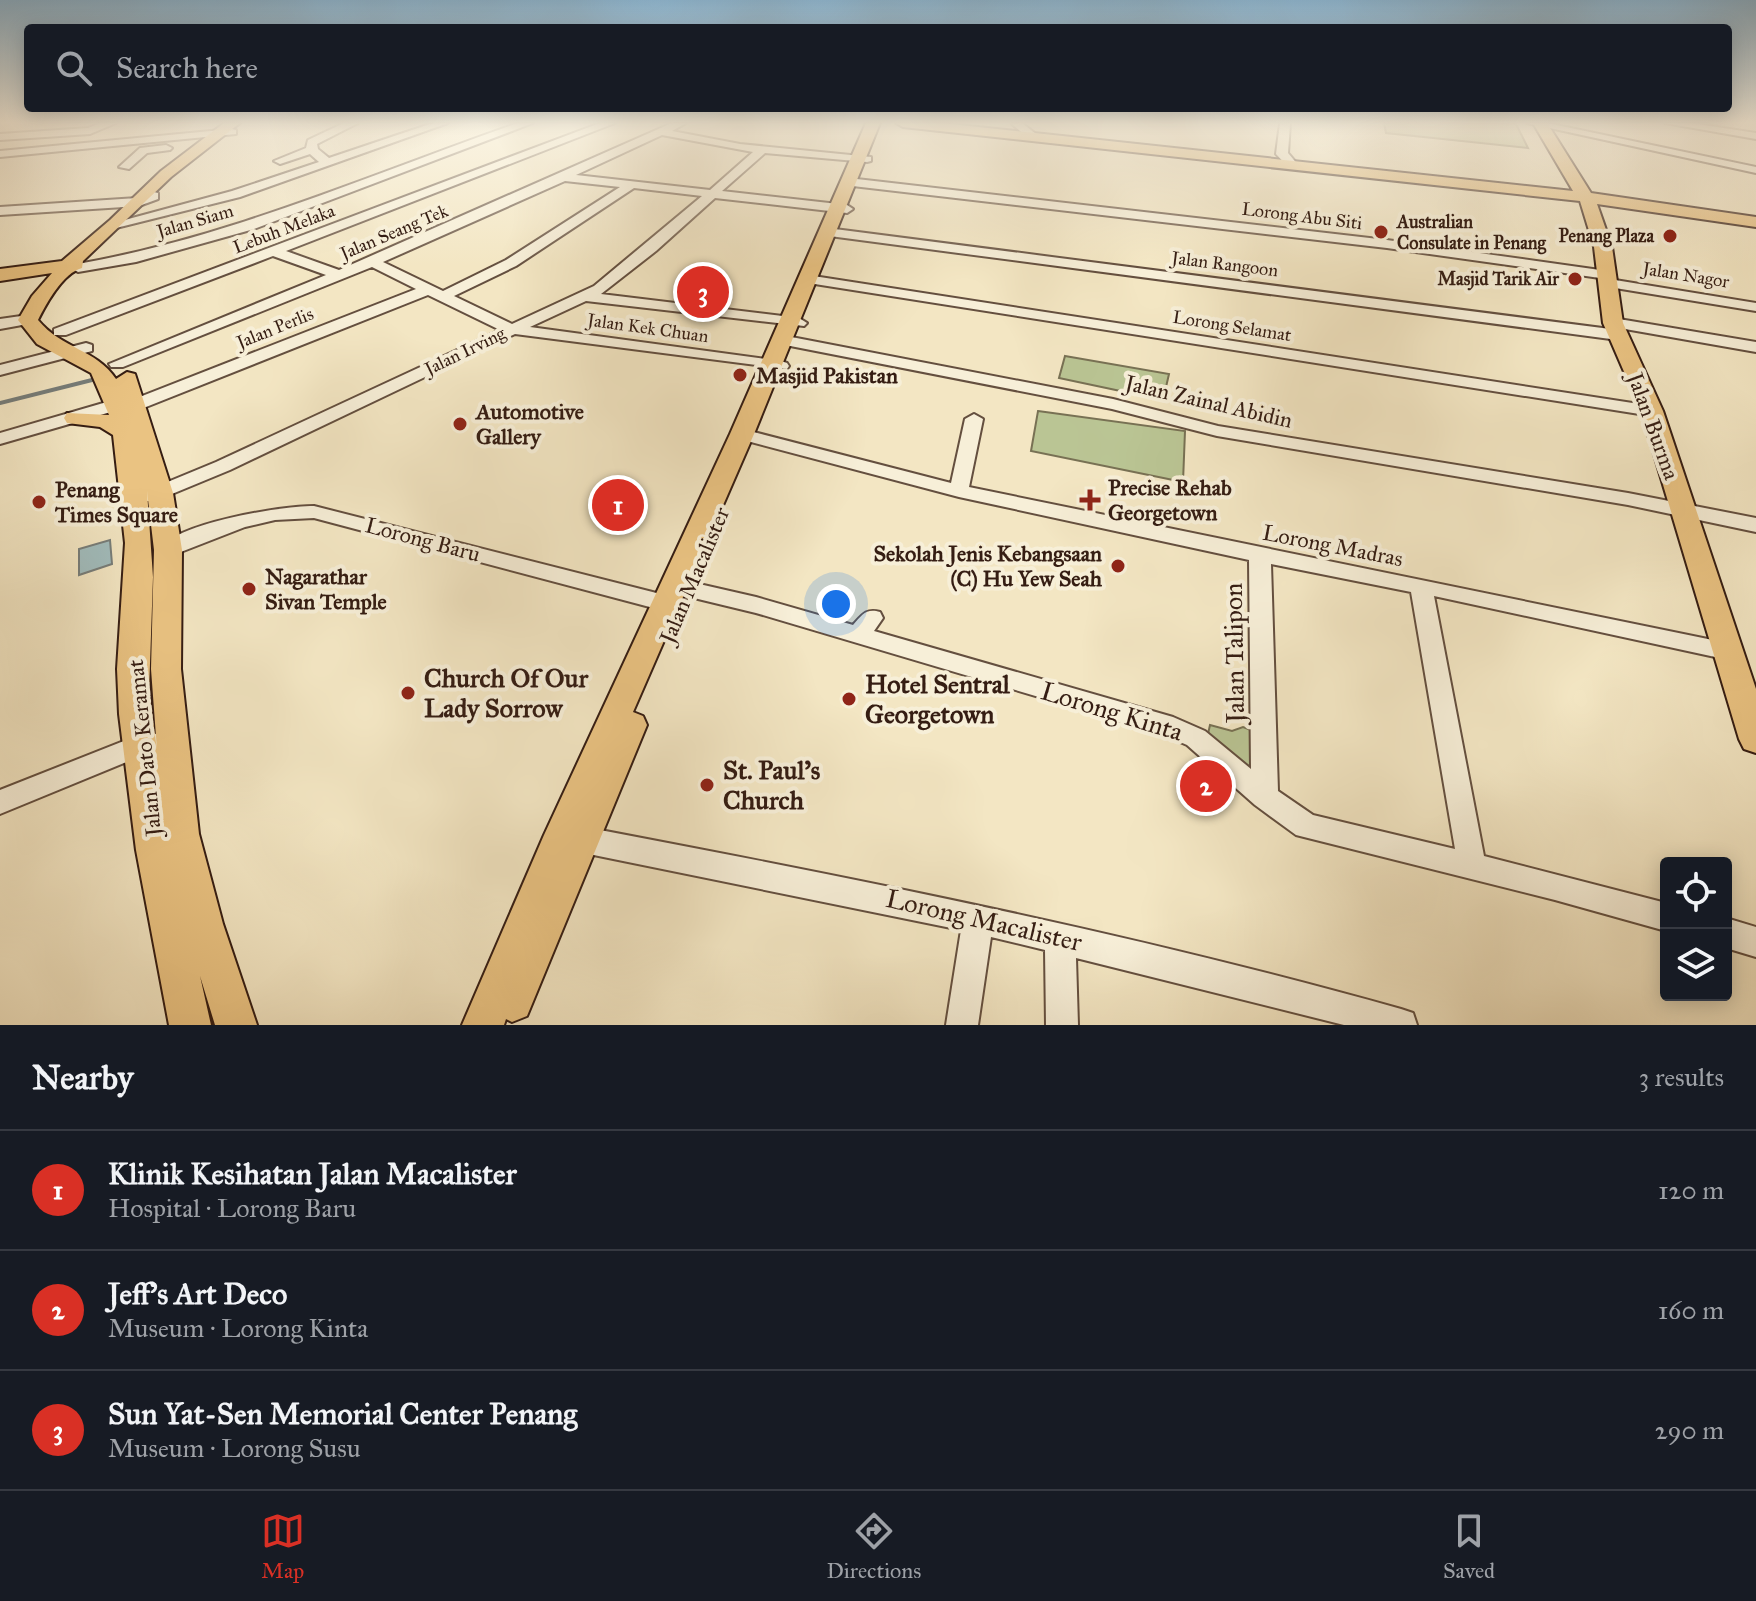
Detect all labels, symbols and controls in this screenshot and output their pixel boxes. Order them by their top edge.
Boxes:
search box [24,24,1732,112]
icon: search [52,46,96,90]
text: Search here [116,50,258,86]
street label: Lorong Abu Siti [1240,198,1363,235]
street label: Lebuh Melaka [230,199,338,258]
street label: Jalan Seang Tek [335,199,452,266]
street label: Jalan Siam [152,200,236,244]
place label: Australian Consulate in Penang [1396,211,1547,255]
marker: Australian Consulate in Penang [1372,223,1390,241]
place label: Penang Plaza [1559,225,1654,248]
marker: Penang Plaza [1661,227,1679,245]
street label: Jalan Rangoon [1168,246,1280,282]
street label: Jalan Nagor [1639,257,1731,294]
pin: 3 [677,262,729,322]
place label: Masjid Tarik Air [1438,268,1560,291]
marker: Masjid Tarik Air [1566,270,1584,288]
street label: Jalan Perlis [232,303,317,355]
street label: Lorong Selamat [1171,306,1293,347]
street label: Jalan Kek Chuan [584,308,710,348]
street label: Jalan Irving [419,322,510,382]
place label: Masjid Pakistan [756,362,898,389]
marker: Masjid Pakistan [731,366,749,384]
street label: Jalan Burma [1621,367,1686,484]
street label: Jalan Zainal Abidin [1121,369,1295,434]
place label: Automotive Gallery [474,398,584,450]
marker: Automotive Gallery [451,415,469,433]
place label: Precise Rehab Georgetown [1108,474,1232,526]
pin: 1 [592,475,644,535]
place label: Penang Times Square [54,476,178,528]
marker: Precise Rehab Georgetown [1079,489,1101,511]
marker: Penang Times Square [30,493,48,511]
street label: Jalan Macalister [653,502,736,649]
street label: Lorong Baru [363,511,483,568]
street label: Lorong Madras [1260,519,1405,572]
place label: Sekolah Jenis Kebangsaan (C) Hu Yew Seah [873,540,1103,592]
marker: Sekolah Jenis Kebangsaan (C) Hu Yew Seah [1109,557,1127,575]
place label: Nagarathar Sivan Temple [265,563,387,615]
marker: Nagarathar Sivan Temple [240,580,258,598]
street label: Jalan Talipon [1217,583,1251,726]
your location [816,584,856,624]
street label: Jalan Dato Keramat [122,658,167,840]
place label: Church Of Our Lady Sorrow [424,662,589,724]
place label: Hotel Sentral Georgetown [865,668,1011,731]
street label: Lorong Kinta [1037,674,1187,748]
marker: Church Of Our Lady Sorrow [399,684,417,702]
marker: Hotel Sentral Georgetown [840,690,858,708]
place label: St. Paul's Church [723,754,821,816]
pin: 2 [1180,756,1232,816]
marker: St. Paul's Church [698,776,716,794]
map controls [1660,857,1732,1001]
button: locate [1660,857,1732,929]
street label: Lorong Macalister [883,882,1085,958]
button: layers [1660,929,1732,1001]
text: Nearby [32,1057,134,1098]
text: 3 results [1639,1061,1724,1093]
text: Klinik Kesihatan Jalan Macalister [108,1156,517,1192]
text: 1 [53,1174,63,1206]
text: 120 m [1658,1174,1724,1206]
text: Hospital · Lorong Baru [108,1192,356,1224]
text: Jeff’s Art Deco [108,1276,287,1312]
text: 2 [52,1294,64,1326]
text: 160 m [1658,1294,1724,1326]
text: Museum · Lorong Kinta [108,1312,368,1344]
text: Sun Yat-Sen Memorial Center Penang [108,1396,577,1432]
text: 3 [53,1414,63,1446]
text: 290 m [1655,1414,1724,1446]
text: Museum · Lorong Susu [108,1432,361,1464]
tab: Map [261,1509,305,1584]
tab: Directions [826,1509,921,1584]
tab: Saved [1443,1509,1495,1584]

